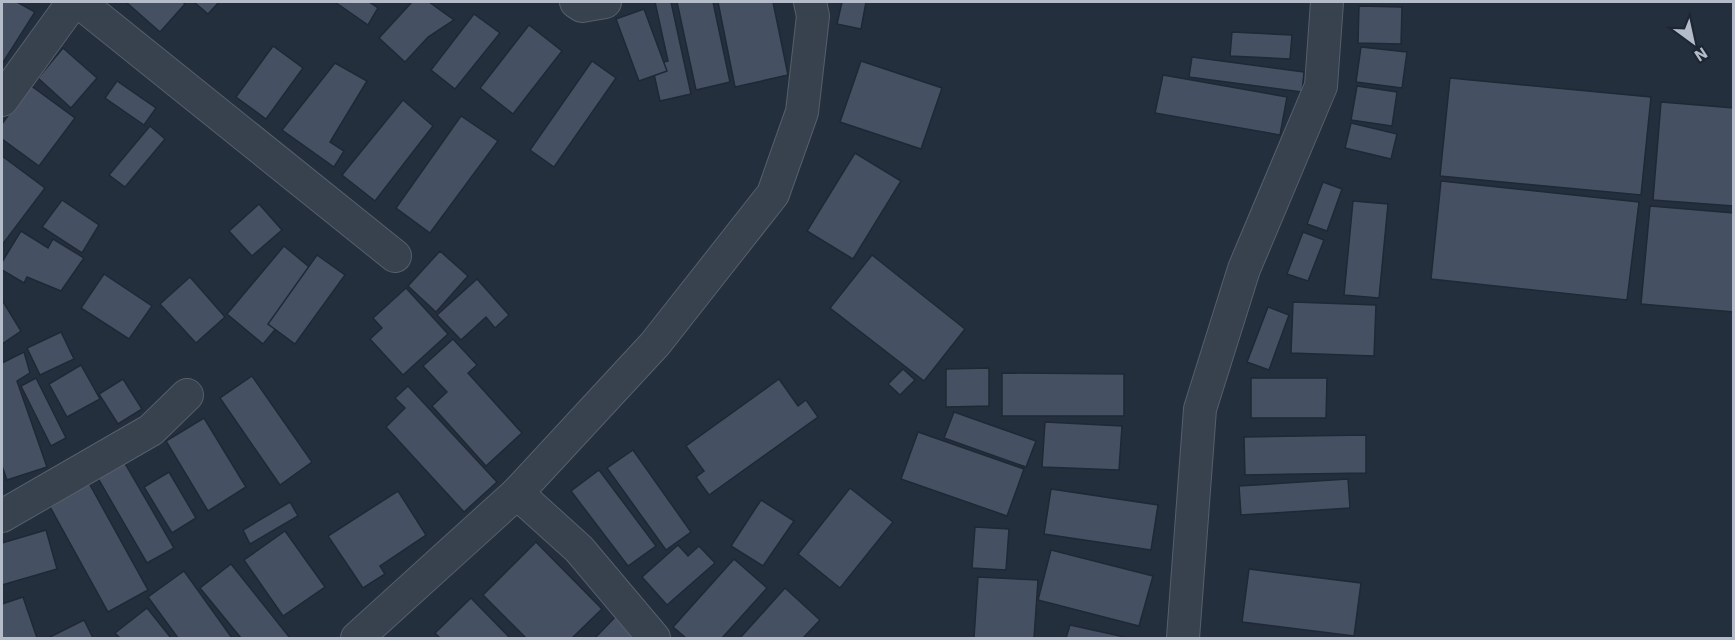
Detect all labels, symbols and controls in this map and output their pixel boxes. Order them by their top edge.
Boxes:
north arrow [1663,12,1723,72]
text: N [1691,43,1711,66]

